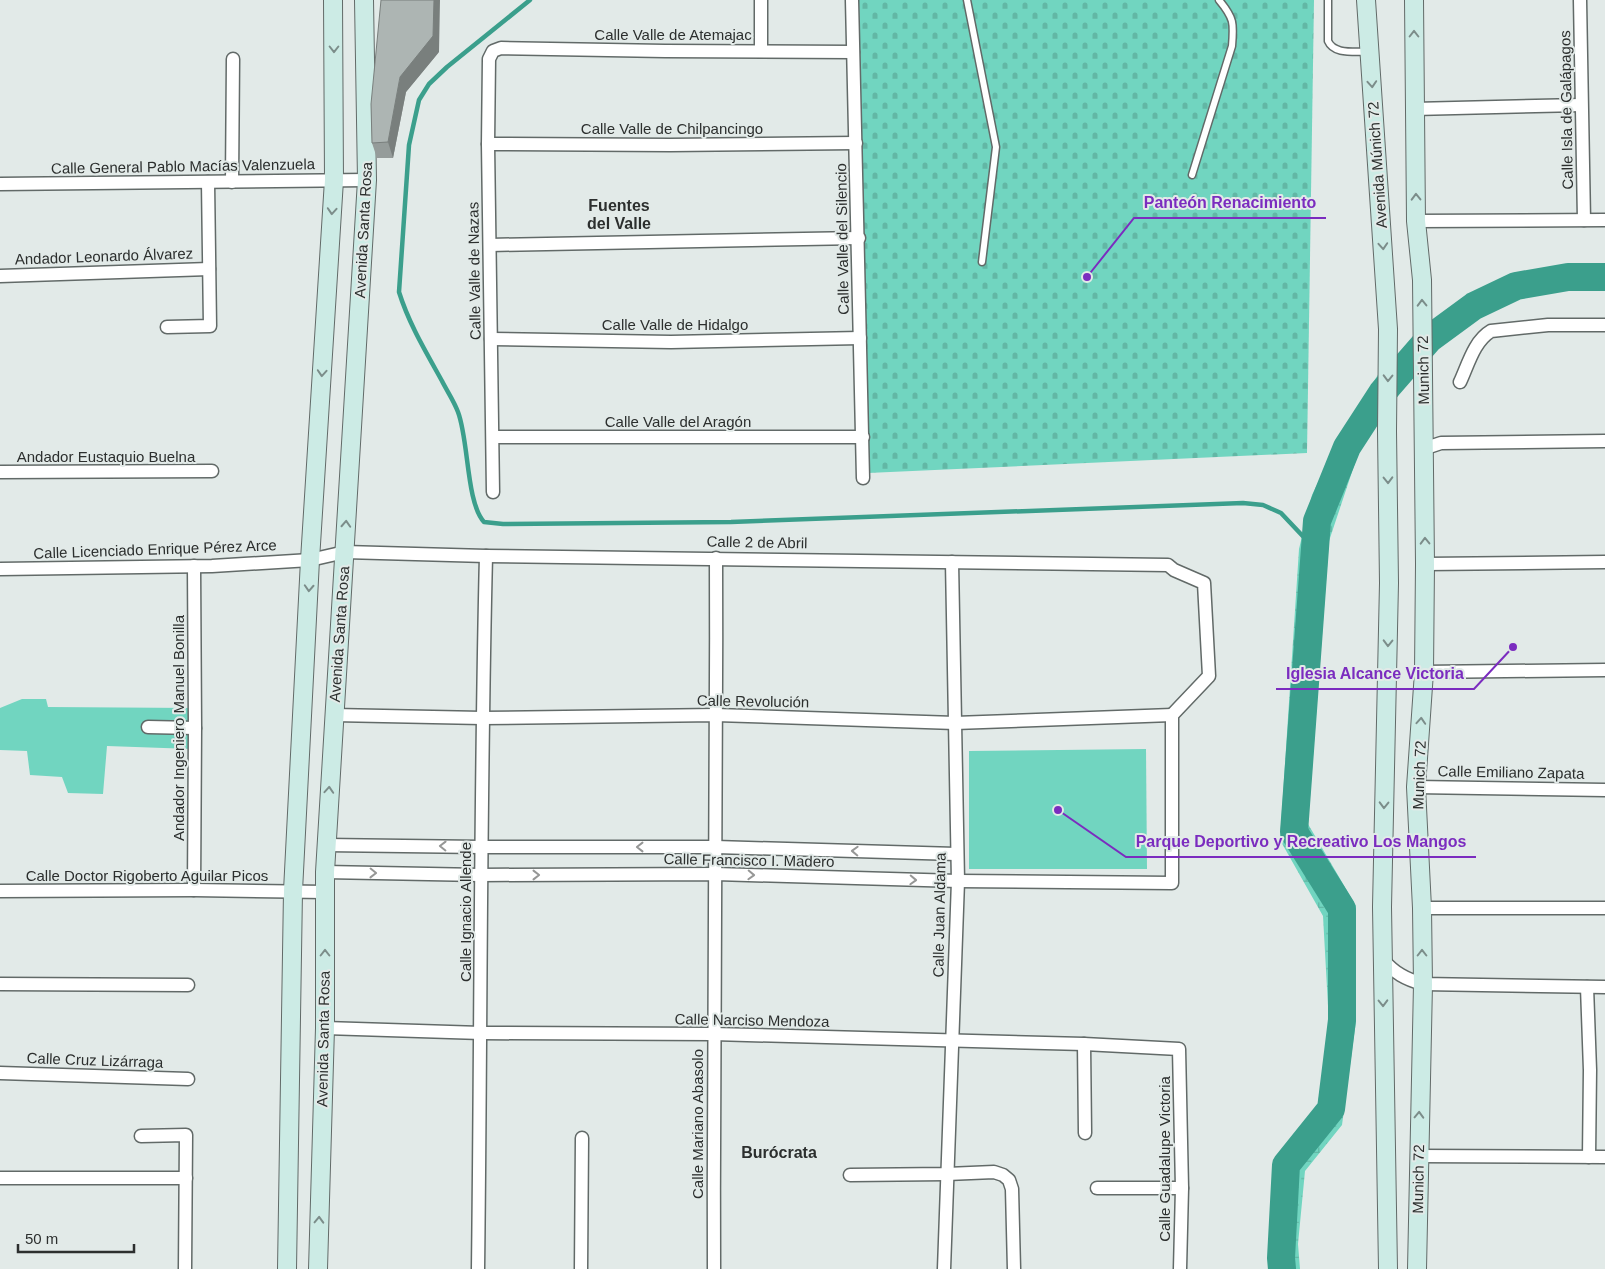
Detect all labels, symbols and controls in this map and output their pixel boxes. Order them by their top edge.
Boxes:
street label: Calle Valle de Atemajac [594,26,752,43]
one-way arrow [1409,30,1419,38]
street label: Calle Isla de Galápagos [1556,30,1576,190]
one-way arrow [328,45,339,53]
one-way arrow [1366,80,1377,88]
street label: Avenida Múnich 72 [1364,101,1390,229]
street label: Calle Valle de Chilpancingo [581,120,763,137]
street label: Calle General Pablo Macías Valenzuela [51,155,316,177]
street label: Avenida Santa Rosa [351,161,375,299]
street label: Calle Valle del Silencio [832,163,852,315]
callout: Panteón Renacimiento [1134,187,1326,218]
one-way arrow [1410,192,1421,200]
text: Panteón Renacimiento [1144,194,1316,211]
district label: Fuentes del Valle [587,197,651,232]
street label: Calle Valle de Nazas [464,202,484,340]
one-way arrow [327,207,338,215]
one-way arrow [1377,242,1388,250]
street label: Andador Leonardo Álvarez [15,244,193,268]
one-way arrow [1417,299,1427,306]
street label: Calle Valle de Hidalgo [602,316,748,333]
street label: Munich 72 [1414,335,1432,405]
one-way arrow [317,370,328,378]
one-way arrow [1383,374,1393,382]
street label: Calle Valle del Aragón [605,413,751,430]
street label: Andador Eustaquio Buelna [17,448,196,465]
one-way arrow [1383,476,1393,484]
one-way arrow [341,519,352,527]
street label: Calle 2 de Abril [706,533,808,551]
street label: Calle Licenciado Enrique Pérez Arce [33,536,277,562]
one-way arrow [1420,537,1430,544]
street label: Avenida Santa Rosa [326,565,352,703]
one-way arrow [303,584,314,592]
street label: Andador Ingeniero Manuel Bonilla [170,614,187,841]
one-way arrow [1383,639,1393,647]
callout: Iglesia Alcance Victoria [1276,658,1474,689]
text: Iglesia Alcance Victoria [1286,665,1464,682]
street label: Calle Revolución [697,692,809,710]
one-way arrow [1415,716,1426,724]
street label: Munich 72 [1409,740,1429,810]
street label: Calle Emiliano Zapata [1437,762,1585,782]
one-way arrow [324,786,335,794]
one-way arrow [1379,801,1390,809]
callout: Parque Deportivo y Recreativo Los Mangos [1126,826,1476,857]
text: Parque Deportivo y Recreativo Los Mangos [1136,833,1466,850]
one-way arrow [438,841,446,852]
street label: Calle Ignacio Allende [457,842,474,982]
one-way arrow [636,842,644,852]
one-way arrow [851,846,858,856]
street label: Calle Francisco I. Madero [663,850,835,870]
street label: Calle Juan Aldama [929,852,949,978]
street label: Calle Doctor Rigoberto Aguilar Picos [26,867,268,884]
one-way arrow [370,867,378,878]
one-way arrow [532,870,540,880]
one-way arrow [747,870,755,881]
one-way arrow [910,875,917,885]
one-way arrow [320,949,330,956]
one-way arrow [1417,949,1428,957]
street label: Avenida Santa Rosa [313,970,333,1107]
one-way arrow [1378,999,1388,1007]
street label: Calle Narciso Mendoza [674,1010,830,1030]
street label: Calle Cruz Lizárraga [26,1049,164,1071]
street label: Calle Mariano Abasolo [689,1049,706,1199]
street label: Calle Guadalupe Victoria [1156,1076,1173,1242]
one-way arrow [1414,1111,1424,1119]
district label: Burócrata [741,1144,817,1161]
street label: Munich 72 [1409,1144,1427,1214]
one-way arrow [314,1216,325,1224]
scale bar [18,1222,134,1254]
text: 50 m [25,1230,58,1247]

